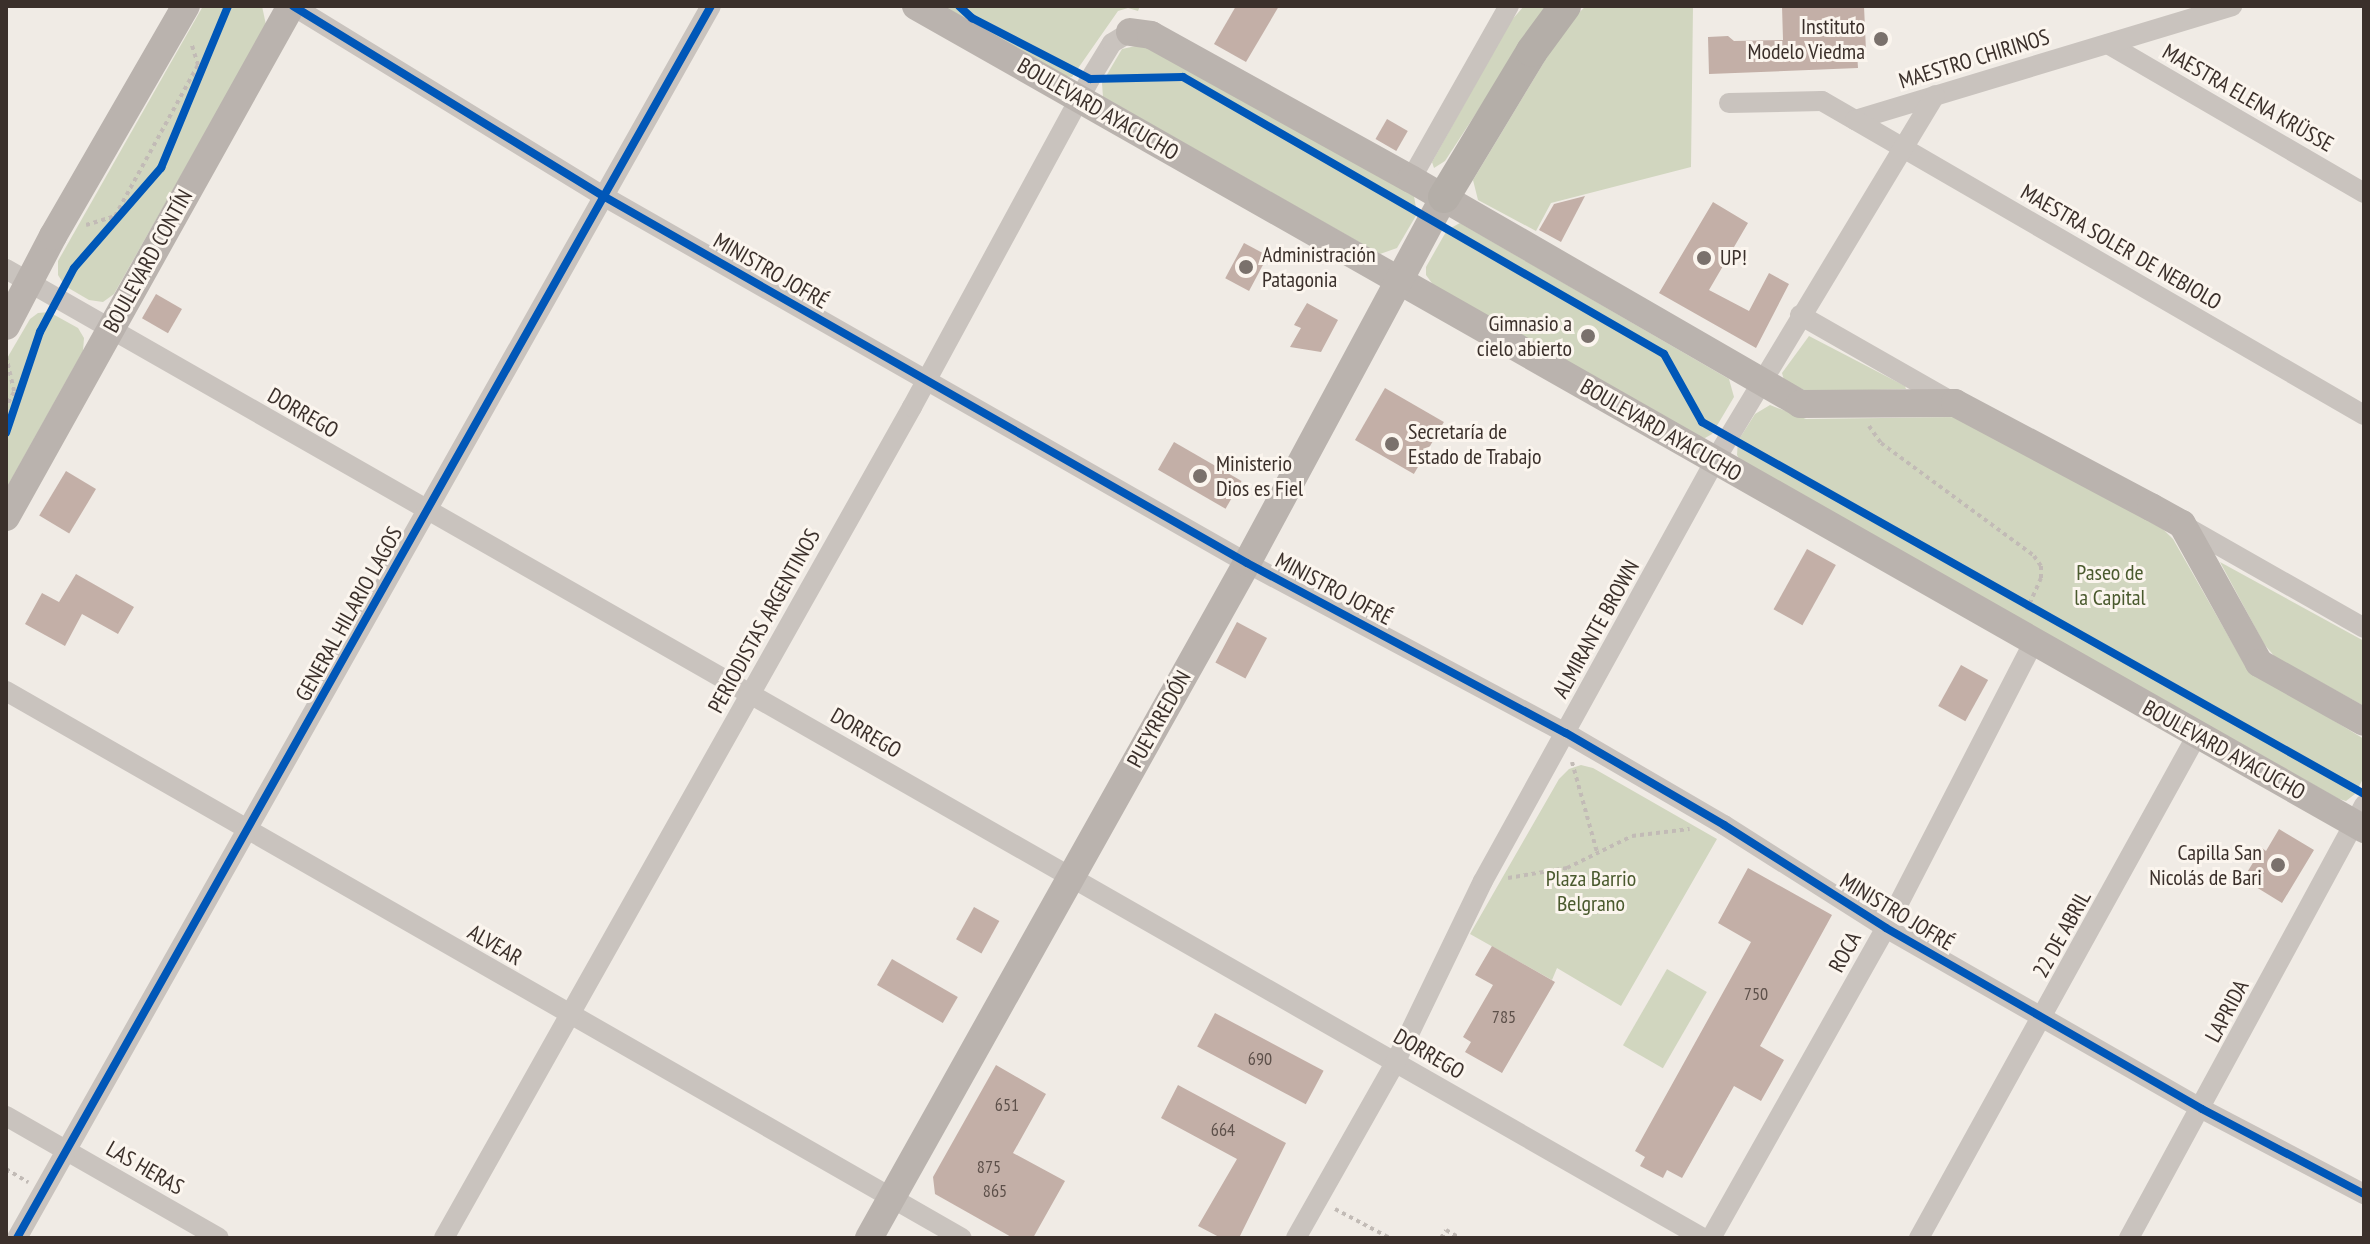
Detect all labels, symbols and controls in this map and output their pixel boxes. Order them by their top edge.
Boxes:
place label: Instituto Modelo Viedma [1747,13,1865,64]
street label: MAESTRO CHIRINOS [1896,24,2052,94]
marker: Instituto Modelo Viedma [1872,30,1890,48]
street label: MAESTRA ELENA KRÜSSE [2157,38,2339,158]
street label: BOULEVARD AYACUCHO [1012,52,1184,166]
street label: MAESTRA SOLER DE NEBIOLO [2016,179,2226,315]
street label: BOULEVARD CONTÍN [98,185,198,337]
street label: MINISTRO JOFRÉ [709,227,833,315]
place label: Administración Patagonia [1262,241,1376,292]
place label: UP! [1720,245,1747,271]
marker: UP! [1695,249,1713,267]
marker: Administración Patagonia [1237,258,1255,276]
place label: Gimnasio a cielo abierto [1477,310,1572,362]
marker: Gimnasio a cielo abierto [1579,327,1597,345]
street label: BOULEVARD AYACUCHO [1575,373,1747,487]
street label: DORREGO [263,382,343,444]
place label: Secretaría de Estado de Trabajo [1408,418,1542,470]
marker: Secretaría de Estado de Trabajo [1383,435,1401,453]
place label: Ministerio Dios es Fiel [1216,450,1303,502]
marker: Ministerio Dios es Fiel [1191,467,1209,485]
street label: GENERAL HILARIO LAGOS [290,522,408,706]
street label: PERIODISTAS ARGENTINOS [702,524,826,718]
street label: MINISTRO JOFRÉ [1271,547,1397,631]
street label: ALMIRANTE BROWN [1547,555,1645,703]
park label: Paseo de la Capital [2074,559,2146,610]
street label: PUEYRREDÓN [1122,666,1196,772]
street label: BOULEVARD AYACUCHO [2138,694,2310,806]
street label: DORREGO [826,702,906,764]
place label: Capilla San Nicolás de Bari [2149,839,2262,890]
marker: Capilla San Nicolás de Bari [2269,856,2287,874]
park label: Plaza Barrio Belgrano [1546,865,1636,916]
street label: MINISTRO JOFRÉ [1835,868,1959,956]
street label: 22 DE ABRIL [2027,886,2097,982]
street label: ALVEAR [463,919,527,971]
street label: ROCA [1823,927,1867,977]
street label: LAPRIDA [2200,975,2254,1047]
house number: 750 [1744,983,1768,1005]
house number: 785 [1492,1006,1516,1028]
street label: DORREGO [1389,1023,1469,1085]
house number: 690 [1248,1048,1272,1070]
house number: 651 [995,1094,1019,1116]
house number: 664 [1211,1119,1235,1141]
street label: LAS HERAS [102,1135,188,1201]
house number: 875 [977,1156,1001,1178]
house number: 865 [983,1180,1007,1202]

